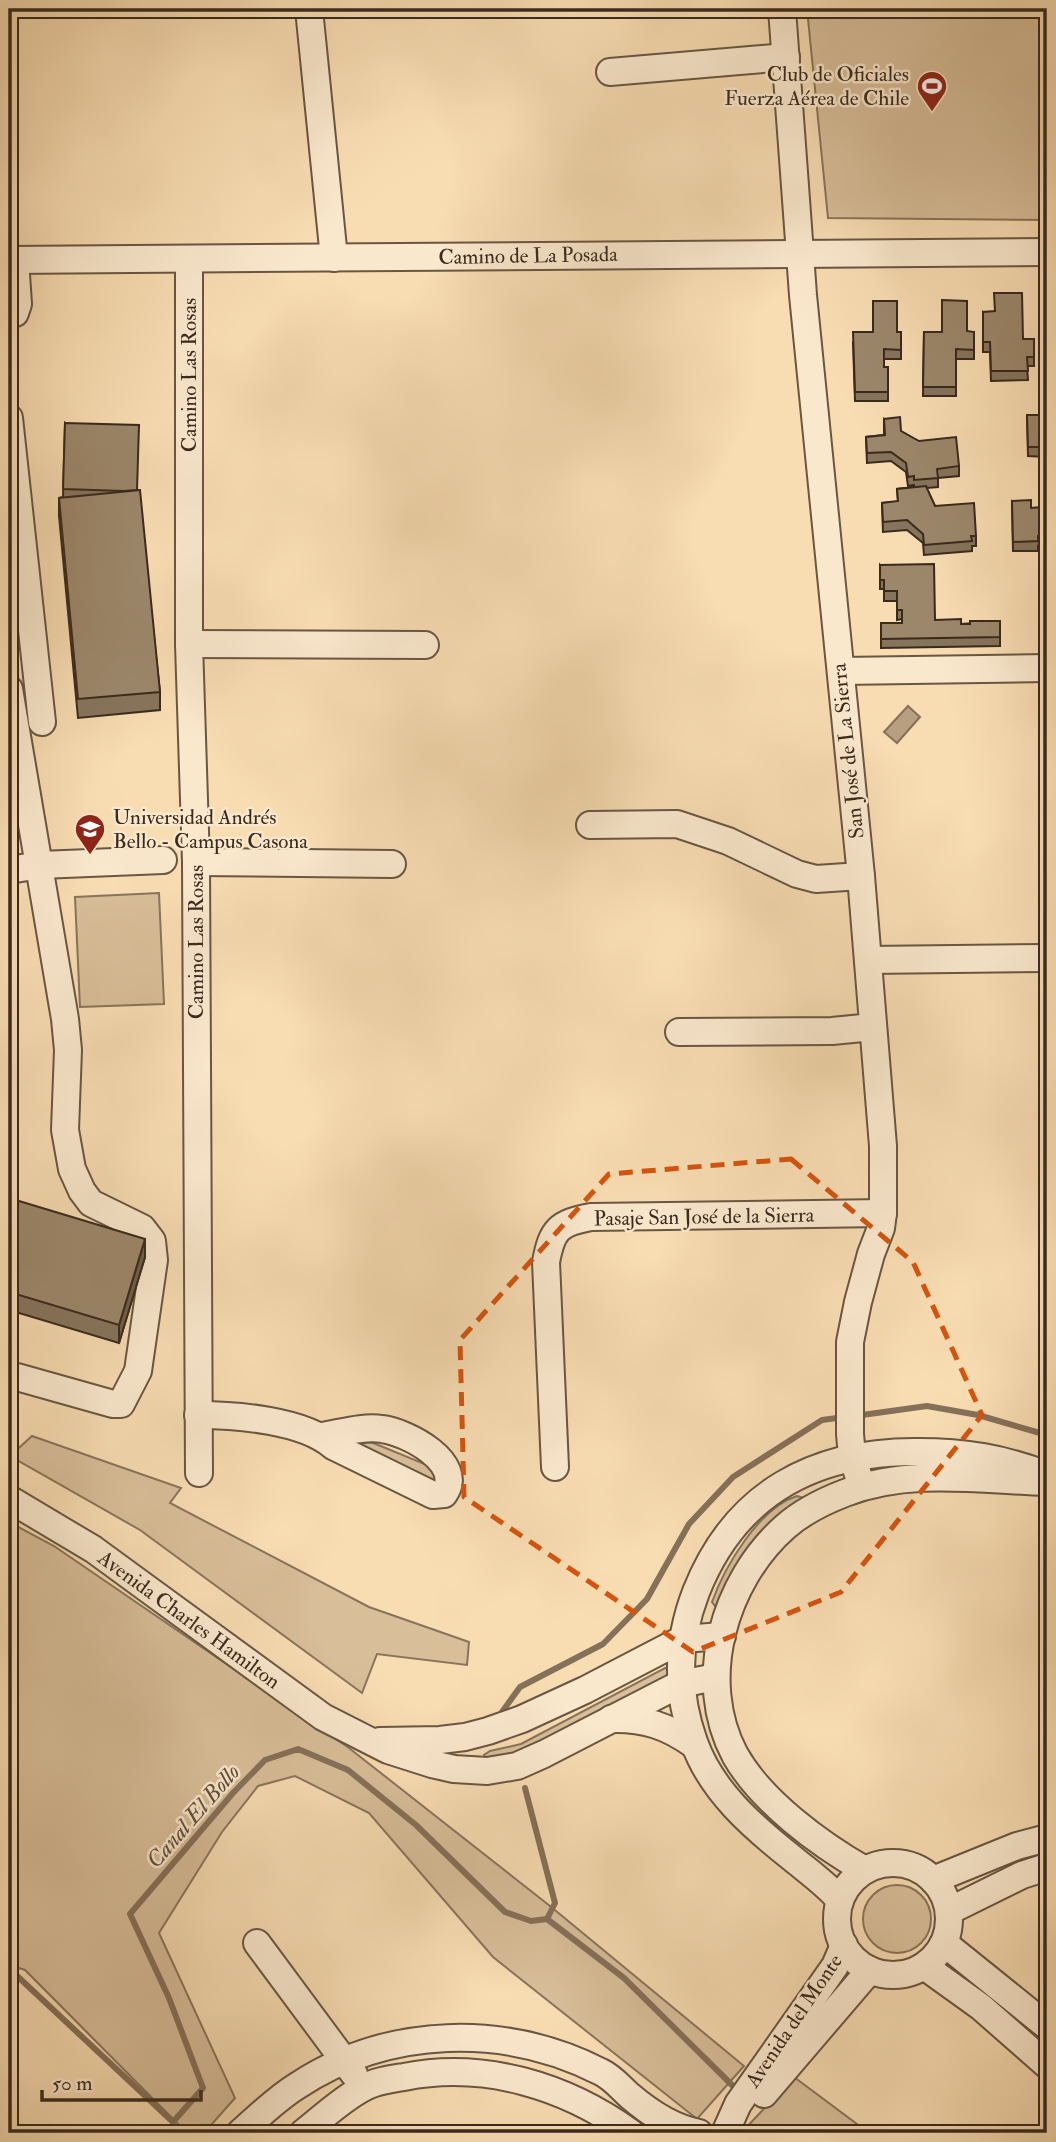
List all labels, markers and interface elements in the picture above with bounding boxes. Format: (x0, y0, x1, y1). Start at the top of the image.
place label: Club de Oficiales Fuerza Aérea de Chile (724, 61, 909, 112)
sports icon: Club de Oficiales Fuerza Aérea de Chile (915, 69, 949, 113)
street label: Camino de La Posada (438, 241, 618, 271)
street label: Camino Las Rosas (176, 298, 203, 452)
street label: San José de La Sierra (825, 662, 871, 840)
place label: Universidad Andrés Bello - Campus Casona (113, 804, 308, 855)
school or university icon: Universidad Andrés Bello - Campus Casona (73, 812, 107, 856)
street label: Camino Las Rosas (183, 865, 210, 1019)
street label: Pasaje San José de la Sierra (593, 1202, 815, 1232)
street label: Avenida Charles Hamilton (92, 1544, 286, 1695)
water label: Canal El Bollo (140, 1758, 246, 1874)
street label: Avenida del Monte (739, 1949, 849, 2094)
scale bar (42, 2058, 201, 2102)
text: 50 m (52, 2070, 93, 2097)

